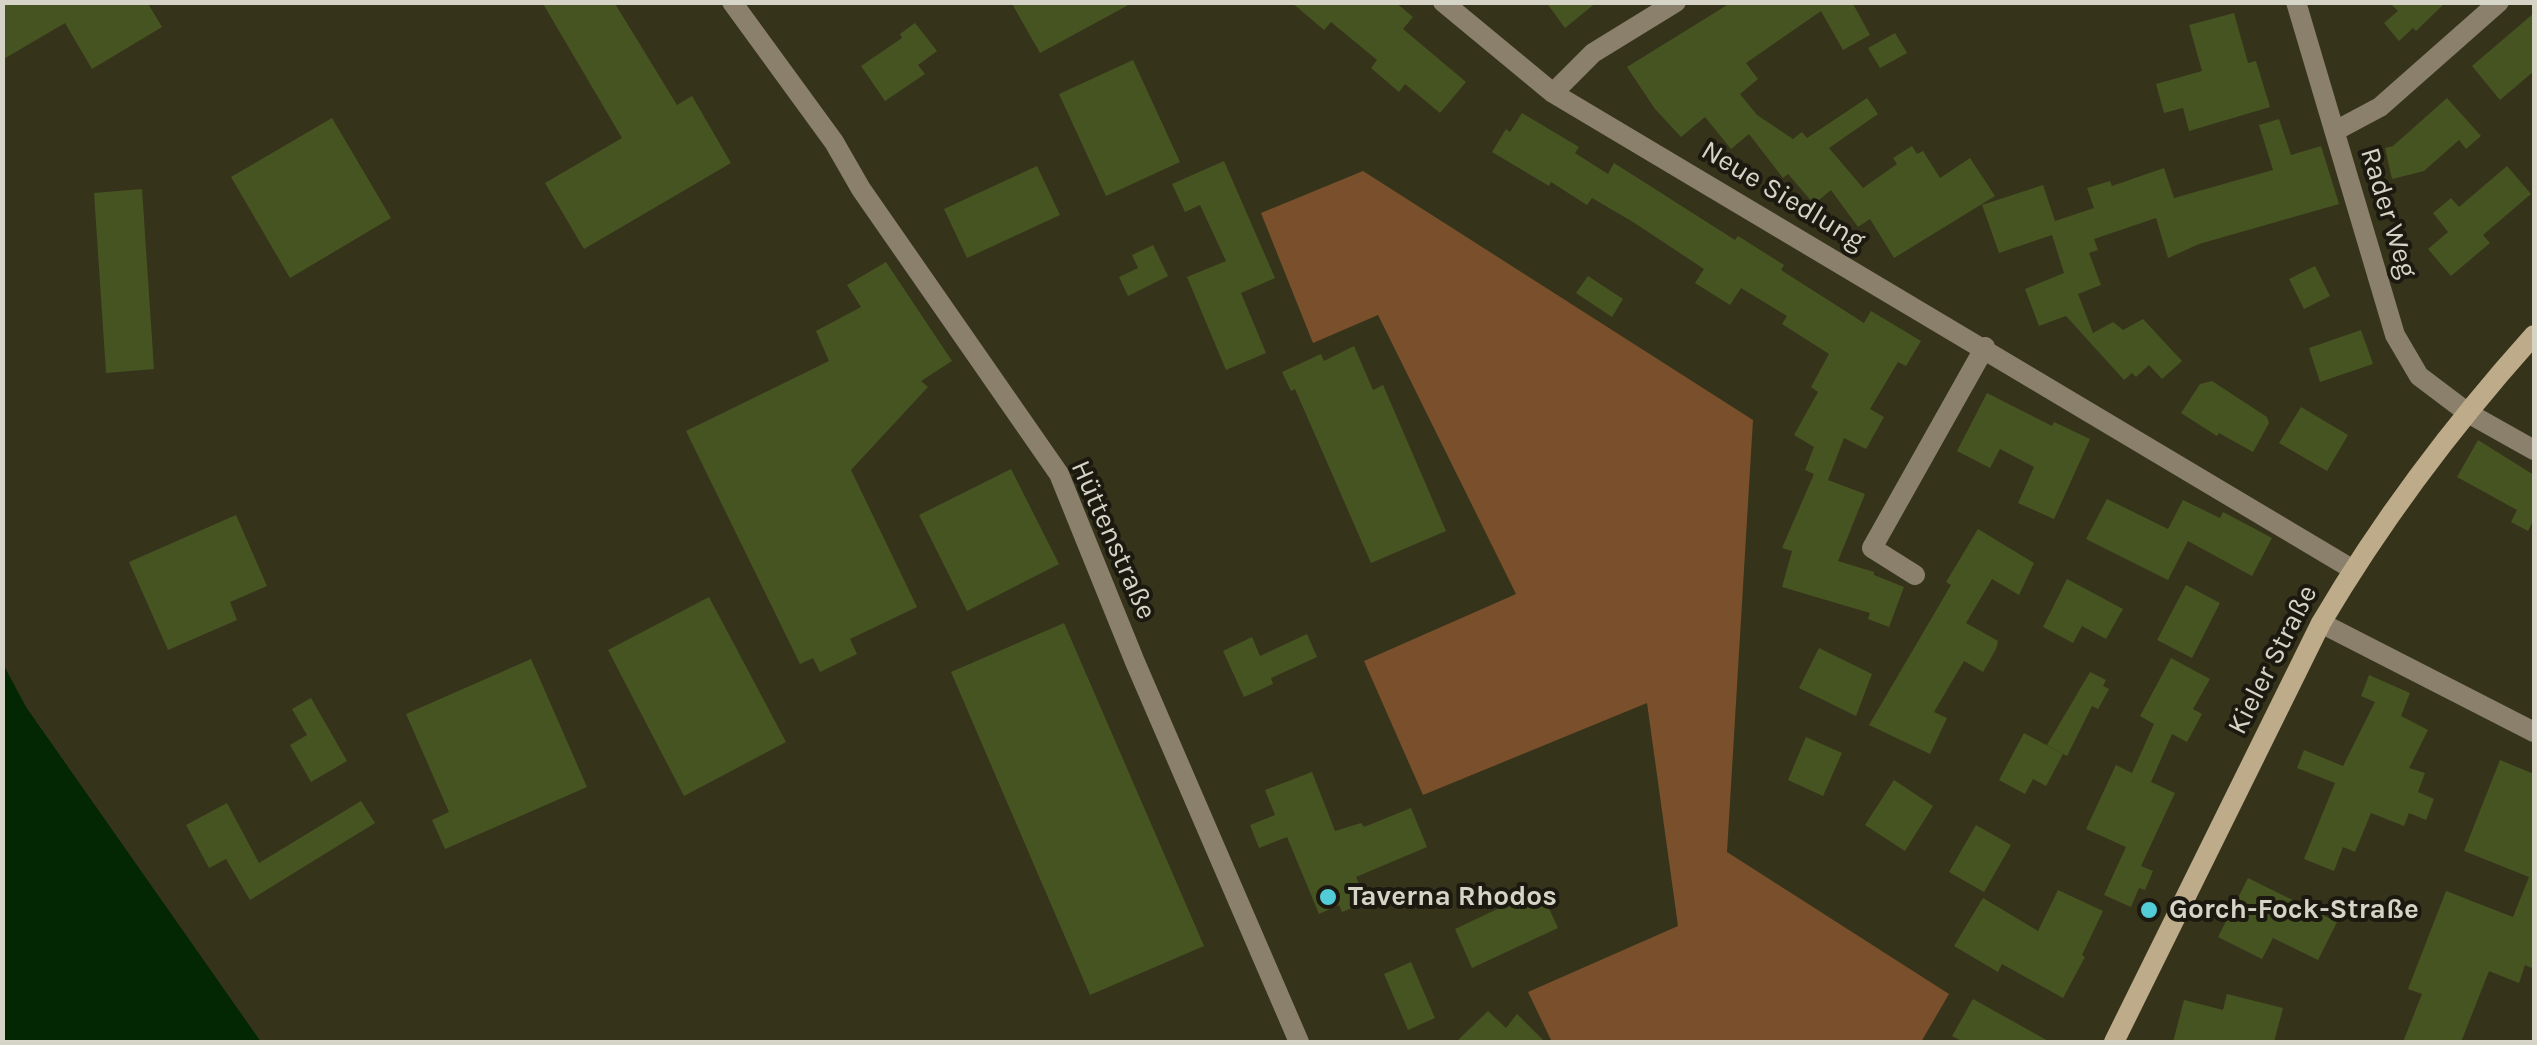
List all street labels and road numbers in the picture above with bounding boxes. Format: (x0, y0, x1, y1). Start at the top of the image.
street label: Neue Siedlung (1695, 134, 1871, 258)
street label: Rader Weg (2352, 144, 2424, 282)
street label: Hüttenstraße (1063, 455, 1163, 625)
street label: Kieler Straße (2221, 580, 2325, 740)

